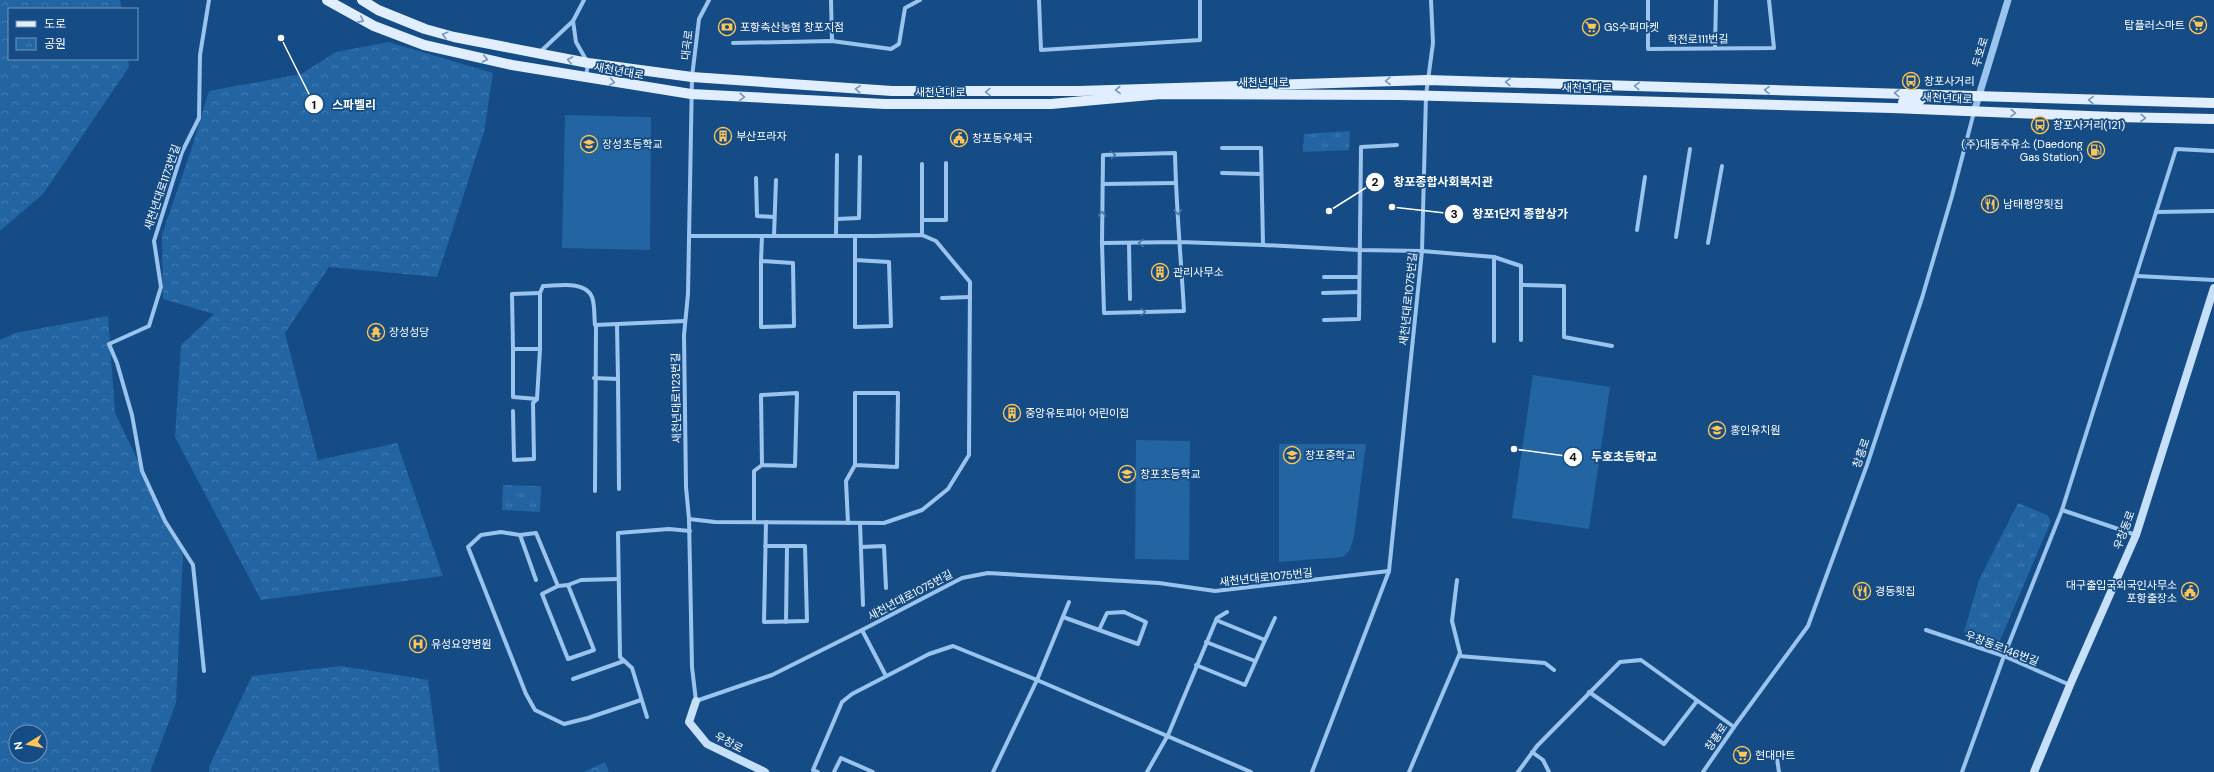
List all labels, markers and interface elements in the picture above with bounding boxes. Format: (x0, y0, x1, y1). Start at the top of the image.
legend (8, 8, 138, 60)
one-way arrow (357, 15, 364, 22)
supermarket icon: 탑플러스마트 (2188, 15, 2208, 35)
text: 도로 (44, 16, 66, 32)
bank icon: 포항축산농협 창포지점 (717, 17, 737, 37)
supermarket icon: GS수퍼마켓 (1581, 17, 1601, 37)
place label: 탑플러스마트 (2124, 18, 2185, 32)
place label: 포항축산농협 창포지점 (740, 20, 844, 34)
place label: GS수퍼마켓 (1604, 20, 1659, 34)
street label: 대곡로 (678, 29, 696, 61)
one-way arrow (442, 31, 449, 40)
street label: 학전로111번길 (1667, 31, 1729, 47)
street label: 두호로 (1969, 35, 1991, 69)
text: 공원 (44, 36, 66, 52)
one-way arrow (481, 54, 488, 62)
one-way arrow (567, 56, 573, 65)
street label: 새천년대로 (593, 60, 645, 82)
bus stop icon: 창포사거리 (1901, 71, 1921, 91)
place label: 창포사거리 (1924, 74, 1975, 88)
street label: 새천년대로 (1238, 75, 1288, 89)
one-way arrow (609, 77, 616, 86)
one-way arrow (1385, 77, 1391, 85)
one-way arrow (1505, 78, 1511, 86)
street label: 새천년대로 (1562, 81, 1612, 95)
one-way arrow (1634, 82, 1640, 91)
one-way arrow (855, 84, 861, 93)
street label: 새천년대로 (915, 85, 965, 99)
one-way arrow (1115, 85, 1121, 94)
one-way arrow (1764, 86, 1770, 94)
one-way arrow (985, 88, 991, 96)
one-way arrow (1894, 89, 1900, 97)
street label: 새천년대로 (1921, 90, 1973, 106)
callout: 스파벨리 (304, 92, 384, 116)
one-way arrow (739, 92, 745, 101)
one-way arrow (2088, 96, 2094, 105)
text: 1 (312, 97, 316, 113)
text: 스파벨리 (332, 97, 376, 113)
one-way arrow (2010, 109, 2016, 118)
one-way arrow (2140, 113, 2146, 122)
bus stop icon: 창포사거리(121) (2030, 115, 2050, 135)
place label: 창포사거리(121) (2053, 118, 2125, 132)
building icon: 부산프라자 (713, 126, 733, 146)
public building icon: 창포동우체국 (949, 128, 969, 148)
place label: 부산프라자 (736, 129, 787, 143)
place label: 창포동우체국 (972, 131, 1033, 145)
school or university icon: 장성초등학교 (579, 134, 599, 154)
place label: 장성초등학교 (602, 137, 663, 151)
place label: (주)대동주유소 (Daedong Gas Station) (1961, 137, 2083, 164)
fuel station icon: (주)대동주유소 (Daedong Gas Station) (2086, 140, 2106, 160)
street label: 새천년대로1173번길 (141, 142, 183, 232)
one-way arrow (1110, 151, 1116, 159)
callout: 창포종합사회복지관 (1365, 170, 1501, 194)
text: 2 (1372, 174, 1379, 190)
text: 창포종합사회복지관 (1393, 174, 1493, 190)
restaurant icon: 남태평양횟집 (1980, 194, 2000, 214)
place label: 남태평양횟집 (2003, 197, 2064, 211)
callout: 창포1단지 종합상가 (1444, 202, 1576, 226)
text: 3 (1450, 206, 1458, 222)
text: 창포1단지 종합상가 (1472, 206, 1568, 222)
one-way arrow (1173, 209, 1182, 215)
one-way arrow (1098, 211, 1107, 217)
one-way arrow (1138, 239, 1144, 247)
street label: 새천년대로1075번길 (1396, 252, 1420, 346)
building icon: 관리사무소 (1150, 262, 1170, 282)
place label: 관리사무소 (1173, 265, 1224, 279)
one-way arrow (1140, 308, 1146, 316)
temple icon: 장성성당 (366, 322, 386, 342)
place label: 장성성당 (389, 325, 429, 339)
street label: 새천년대로1123번길 (668, 353, 684, 443)
building icon: 중앙유토피아 어린이집 (1002, 403, 1022, 423)
place label: 중앙유토피아 어린이집 (1025, 406, 1129, 420)
school or university icon: 홍인유치원 (1707, 420, 1727, 440)
place label: 홍인유치원 (1730, 423, 1781, 437)
street label: 창흥로 (1849, 436, 1873, 470)
school or university icon: 창포중학교 (1282, 445, 1302, 465)
callout: 두호초등학교 (1563, 445, 1665, 469)
place label: 창포중학교 (1305, 448, 1356, 462)
text: 4 (1569, 449, 1577, 465)
text: 두호초등학교 (1591, 449, 1657, 465)
school or university icon: 창포초등학교 (1117, 464, 1137, 484)
place label: 창포초등학교 (1140, 467, 1201, 481)
street label: 우창동로 (2110, 509, 2138, 551)
street label: 새천년대로1075번길 (1219, 565, 1313, 589)
street label: 새천년대로1075번길 (865, 567, 955, 623)
place label: 대구출입국외국인사무소 포항출장소 (2066, 578, 2177, 605)
restaurant icon: 경동횟집 (1852, 581, 1872, 601)
public building icon: 대구출입국외국인사무소 포항출장소 (2180, 581, 2200, 601)
place label: 경동횟집 (1875, 584, 1915, 598)
street label: 우창동로146번길 (1963, 628, 2041, 668)
hospital icon: 유성요양병원 (408, 634, 428, 654)
place label: 유성요양병원 (431, 637, 492, 651)
street label: 창흥로 (1702, 720, 1730, 754)
north arrow (8, 724, 48, 764)
street label: 우창로 (712, 729, 746, 755)
text: N (11, 741, 26, 751)
supermarket icon: 현대마트 (1732, 745, 1752, 765)
place label: 현대마트 (1755, 748, 1795, 762)

